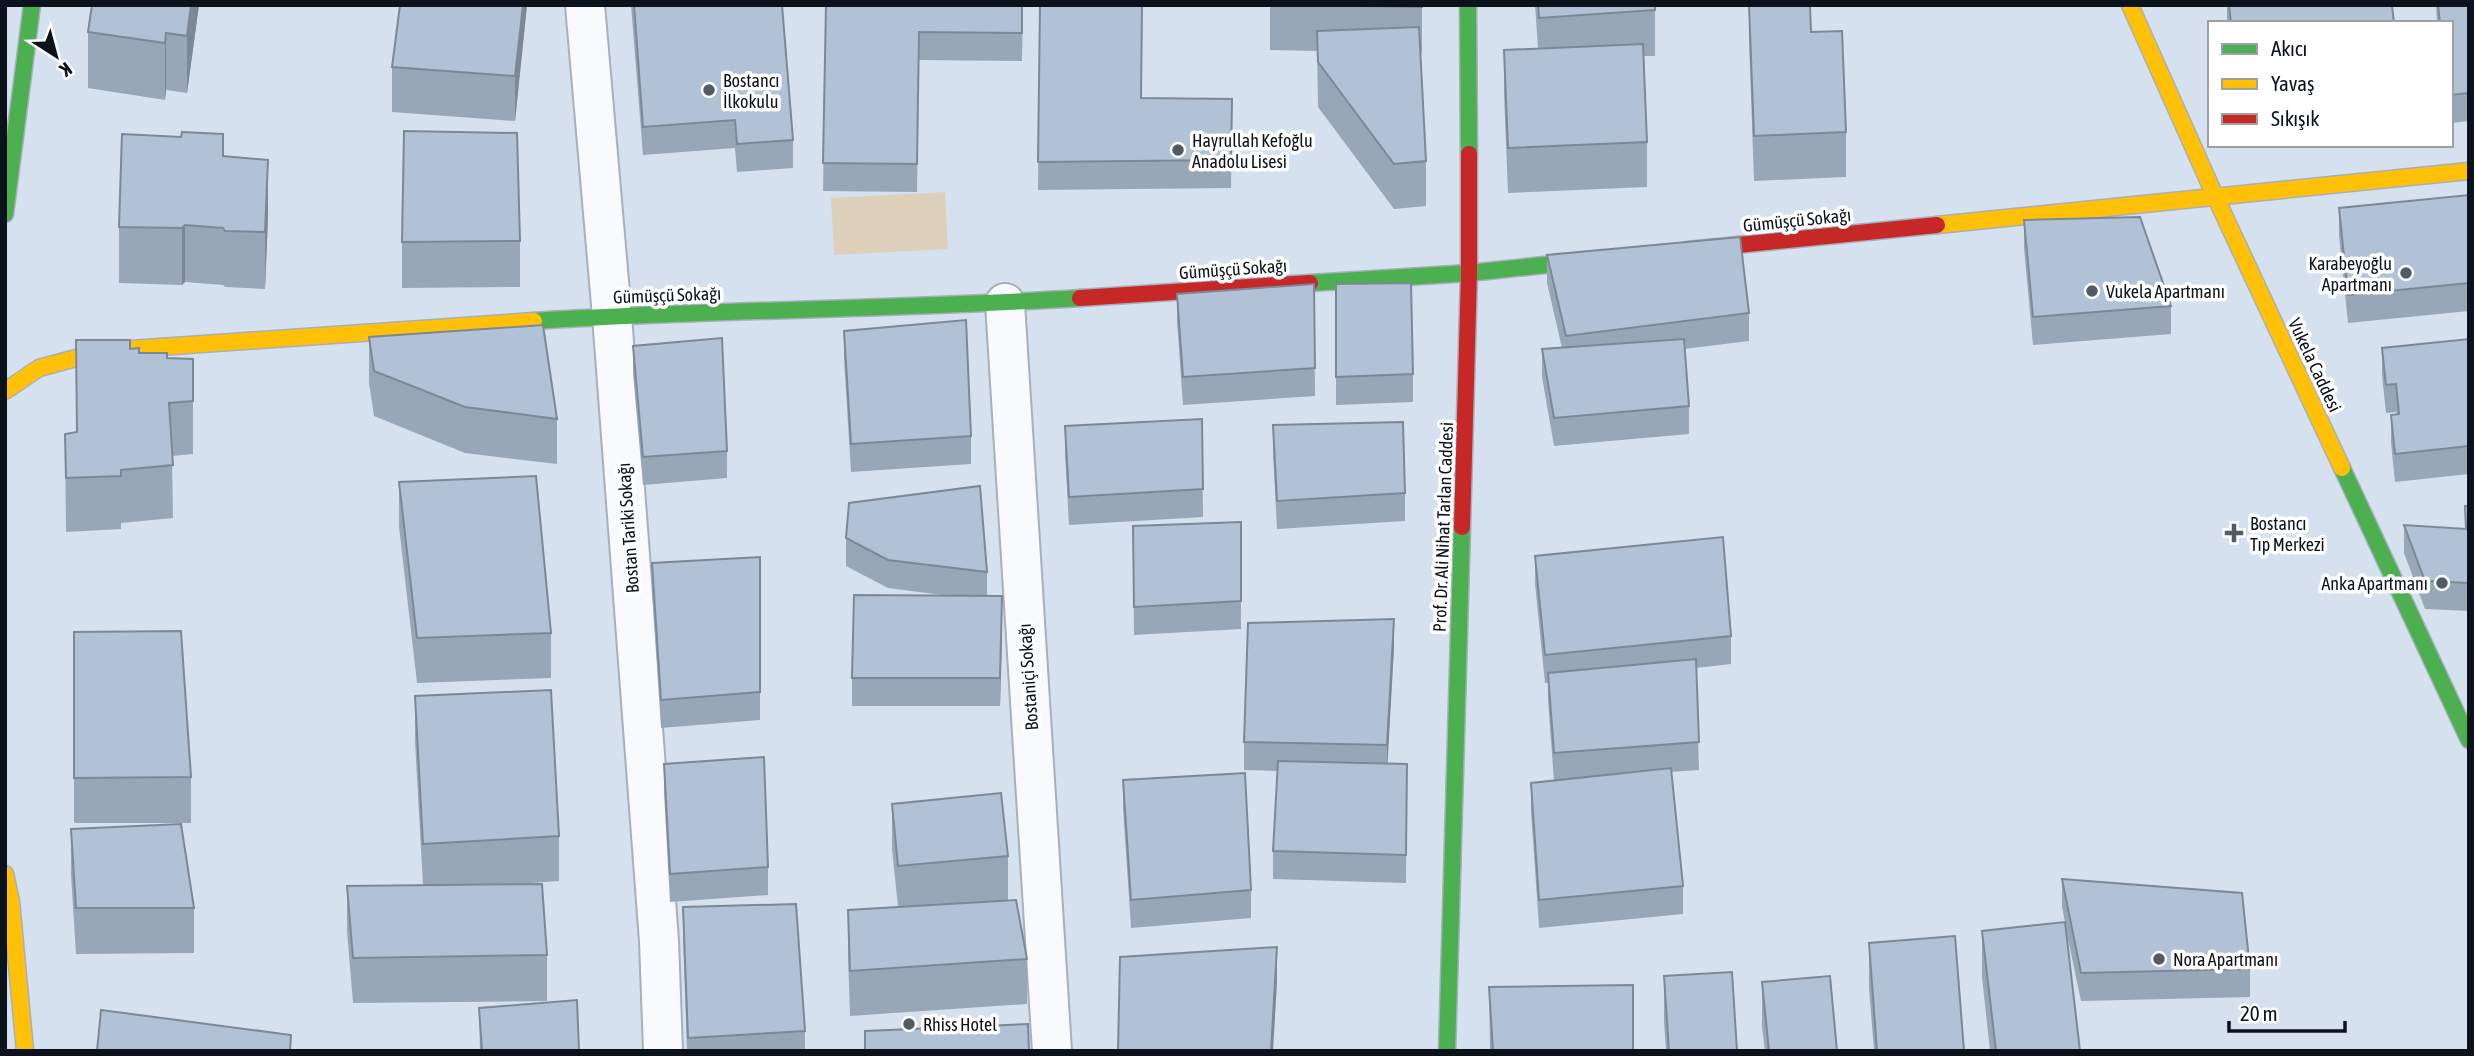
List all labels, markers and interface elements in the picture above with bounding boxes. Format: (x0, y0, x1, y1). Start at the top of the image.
north arrow (21, 21, 91, 91)
legend (2208, 21, 2453, 147)
text: Akıcı (2271, 36, 2307, 60)
text: K (55, 58, 76, 82)
place label: Bostancı İlkokulu (723, 70, 779, 112)
text: Yavaş (2271, 71, 2314, 95)
marker: Bostancı İlkokulu (701, 82, 717, 98)
text: Sıkışık (2271, 106, 2320, 130)
place label: Hayrullah Kefoğlu Anadolu Lisesi (1192, 130, 1313, 172)
marker: Hayrullah Kefoğlu Anadolu Lisesi (1170, 142, 1186, 158)
street label: Gümüşçü Sokağı (1742, 204, 1852, 236)
place label: Karabeyoğlu Apartmanı (2308, 253, 2392, 295)
street label: Gümüşçü Sokağı (1178, 255, 1288, 283)
marker: Karabeyoğlu Apartmanı (2398, 265, 2414, 281)
place label: Vukela Apartmanı (2106, 281, 2225, 302)
street label: Gümüşçü Sokağı (613, 283, 721, 307)
marker: Vukela Apartmanı (2084, 283, 2100, 299)
street label: Vukela Caddesi (2284, 315, 2346, 415)
street label: Prof. Dr. Ali Nihat Tarlan Caddesi (1429, 422, 1457, 632)
street label: Bostan Tariki Sokağı (613, 462, 643, 594)
place label: Bostancı Tıp Merkezi (2250, 513, 2325, 555)
marker: Bostancı Tıp Merkezi (2224, 523, 2244, 543)
place label: Anka Apartmanı (2321, 573, 2428, 594)
marker: Anka Apartmanı (2434, 575, 2450, 591)
street label: Bostaniçi Sokağı (1014, 623, 1042, 731)
place label: Nora Apartmanı (2173, 949, 2278, 970)
marker: Nora Apartmanı (2151, 951, 2167, 967)
scale bar (2229, 990, 2344, 1034)
text: 20 m (2240, 1001, 2278, 1025)
place label: Rhiss Hotel (923, 1014, 997, 1035)
marker: Rhiss Hotel (901, 1016, 917, 1032)

